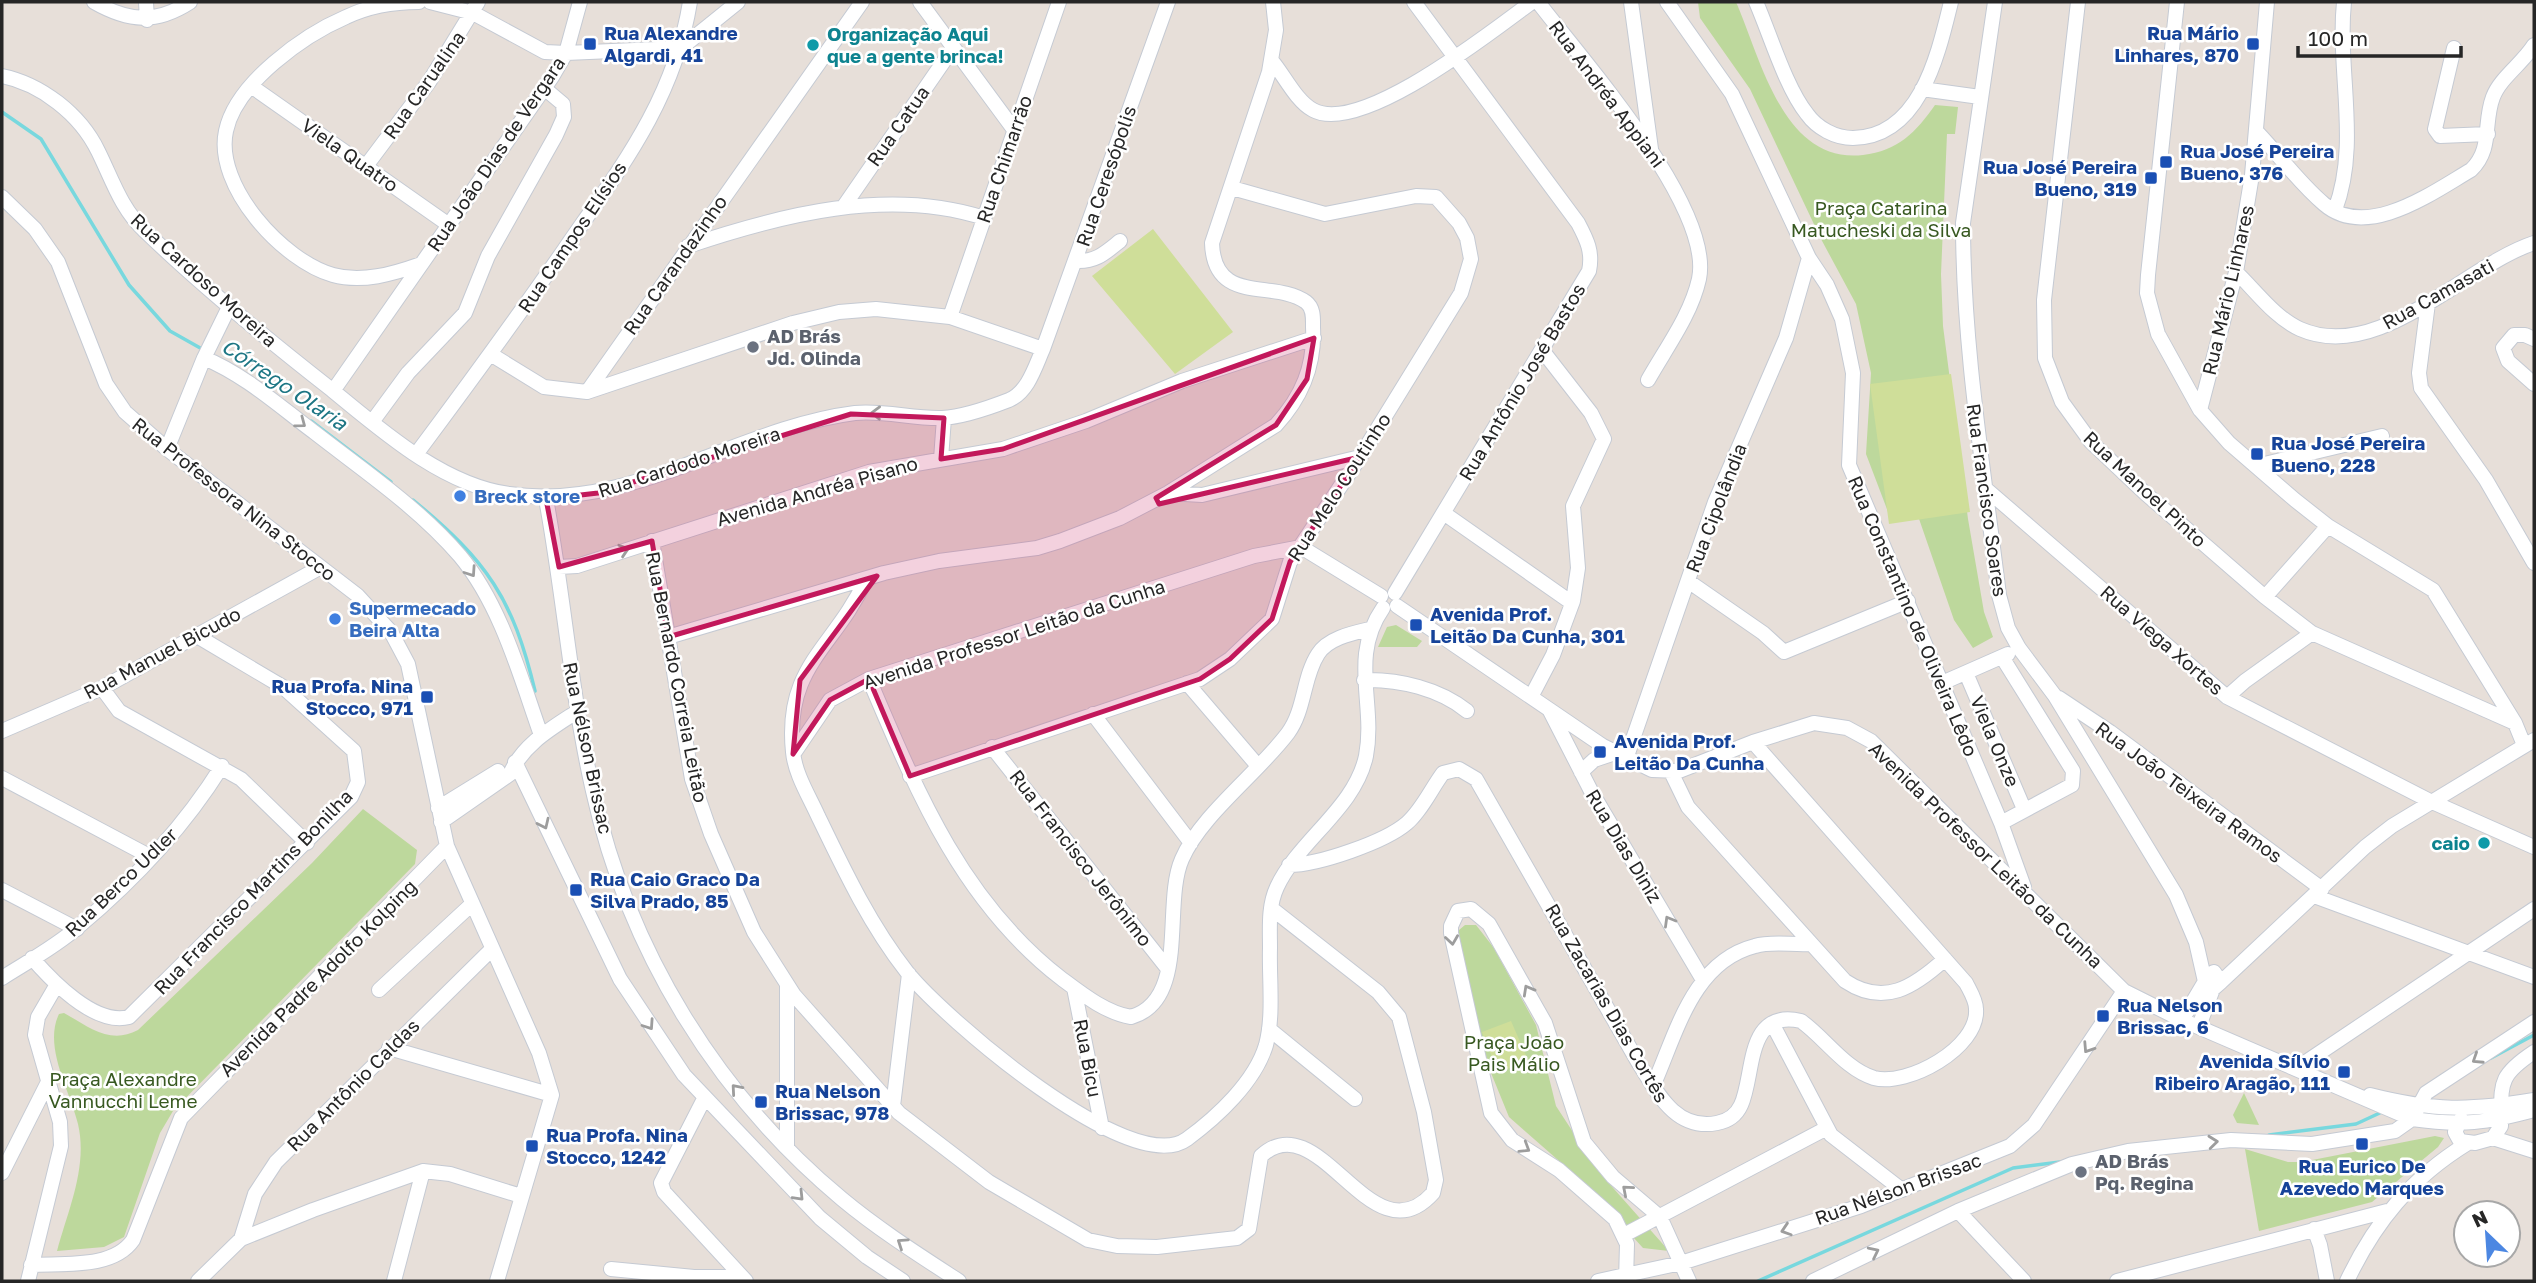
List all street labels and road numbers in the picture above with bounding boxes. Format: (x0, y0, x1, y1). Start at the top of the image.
street label: Rua Andréa Appiani (1545, 16, 1670, 172)
street label: Rua Carualina (378, 26, 469, 143)
street label: Rua João Dias de Vergara (422, 52, 569, 255)
street label: Rua Catua (862, 81, 934, 170)
street label: Rua Chimarrão (971, 92, 1036, 226)
street label: Rua Ceresópolis (1071, 102, 1140, 249)
street label: Viela Quatro (298, 113, 403, 196)
street label: Rua Campos Elísios (512, 157, 631, 317)
street label: Rua Carandazinho (618, 191, 731, 339)
street label: Rua Mário Linhares (2197, 203, 2258, 377)
street label: Rua Cardoso Moreira (127, 208, 282, 351)
street label: Rua Camasati (2378, 253, 2498, 334)
street label: Rua Antônio José Bastos (1453, 279, 1590, 485)
street label: Rua Francisco Soares (1963, 402, 2012, 598)
street label: Rua Melo Coutinho (1282, 408, 1395, 565)
street label: Rua Professora Nina Stocco (128, 412, 341, 585)
street label: Rua Cardodo Moreira (595, 421, 783, 502)
street label: Rua Manoel Pinto (2079, 426, 2212, 551)
street label: Rua Cipolândia (1680, 440, 1751, 576)
street label: Avenida Andréa Pisano (714, 451, 920, 530)
street label: Rua Constantino de Oliveira Lêdo (1844, 472, 1983, 760)
street label: Rua Bernardo Correia Leitão (642, 549, 713, 804)
street label: Avenida Professor Leitão da Cunha (860, 574, 1168, 693)
street label: Rua Viega Xortes (2096, 580, 2229, 699)
street label: Rua Manuel Bicudo (79, 601, 244, 704)
street label: Rua Nélson Brissac (559, 660, 618, 836)
street label: Viela Onze (1966, 692, 2025, 790)
street label: Rua João Teixeira Ramos (2091, 716, 2287, 867)
street label: Avenida Professor Leitão da Cunha (1865, 737, 2108, 973)
street label: Rua Francisco Jerônimo (1005, 765, 1157, 951)
street label: Rua Francisco Martins Bonilha (149, 784, 357, 999)
street label: Rua Dias Diniz (1582, 785, 1667, 907)
street label: Rua Berco Udler (60, 822, 182, 941)
street label: Avenida Padre Adolfo Kolping (214, 874, 421, 1081)
street label: Rua Zacarias Dias Cortês (1541, 899, 1674, 1106)
street label: Rua Antônio Caldas (282, 1014, 424, 1156)
street label: Rua Bicu (1070, 1017, 1107, 1099)
street label: Rua Nélson Brissac (1811, 1148, 1984, 1229)

